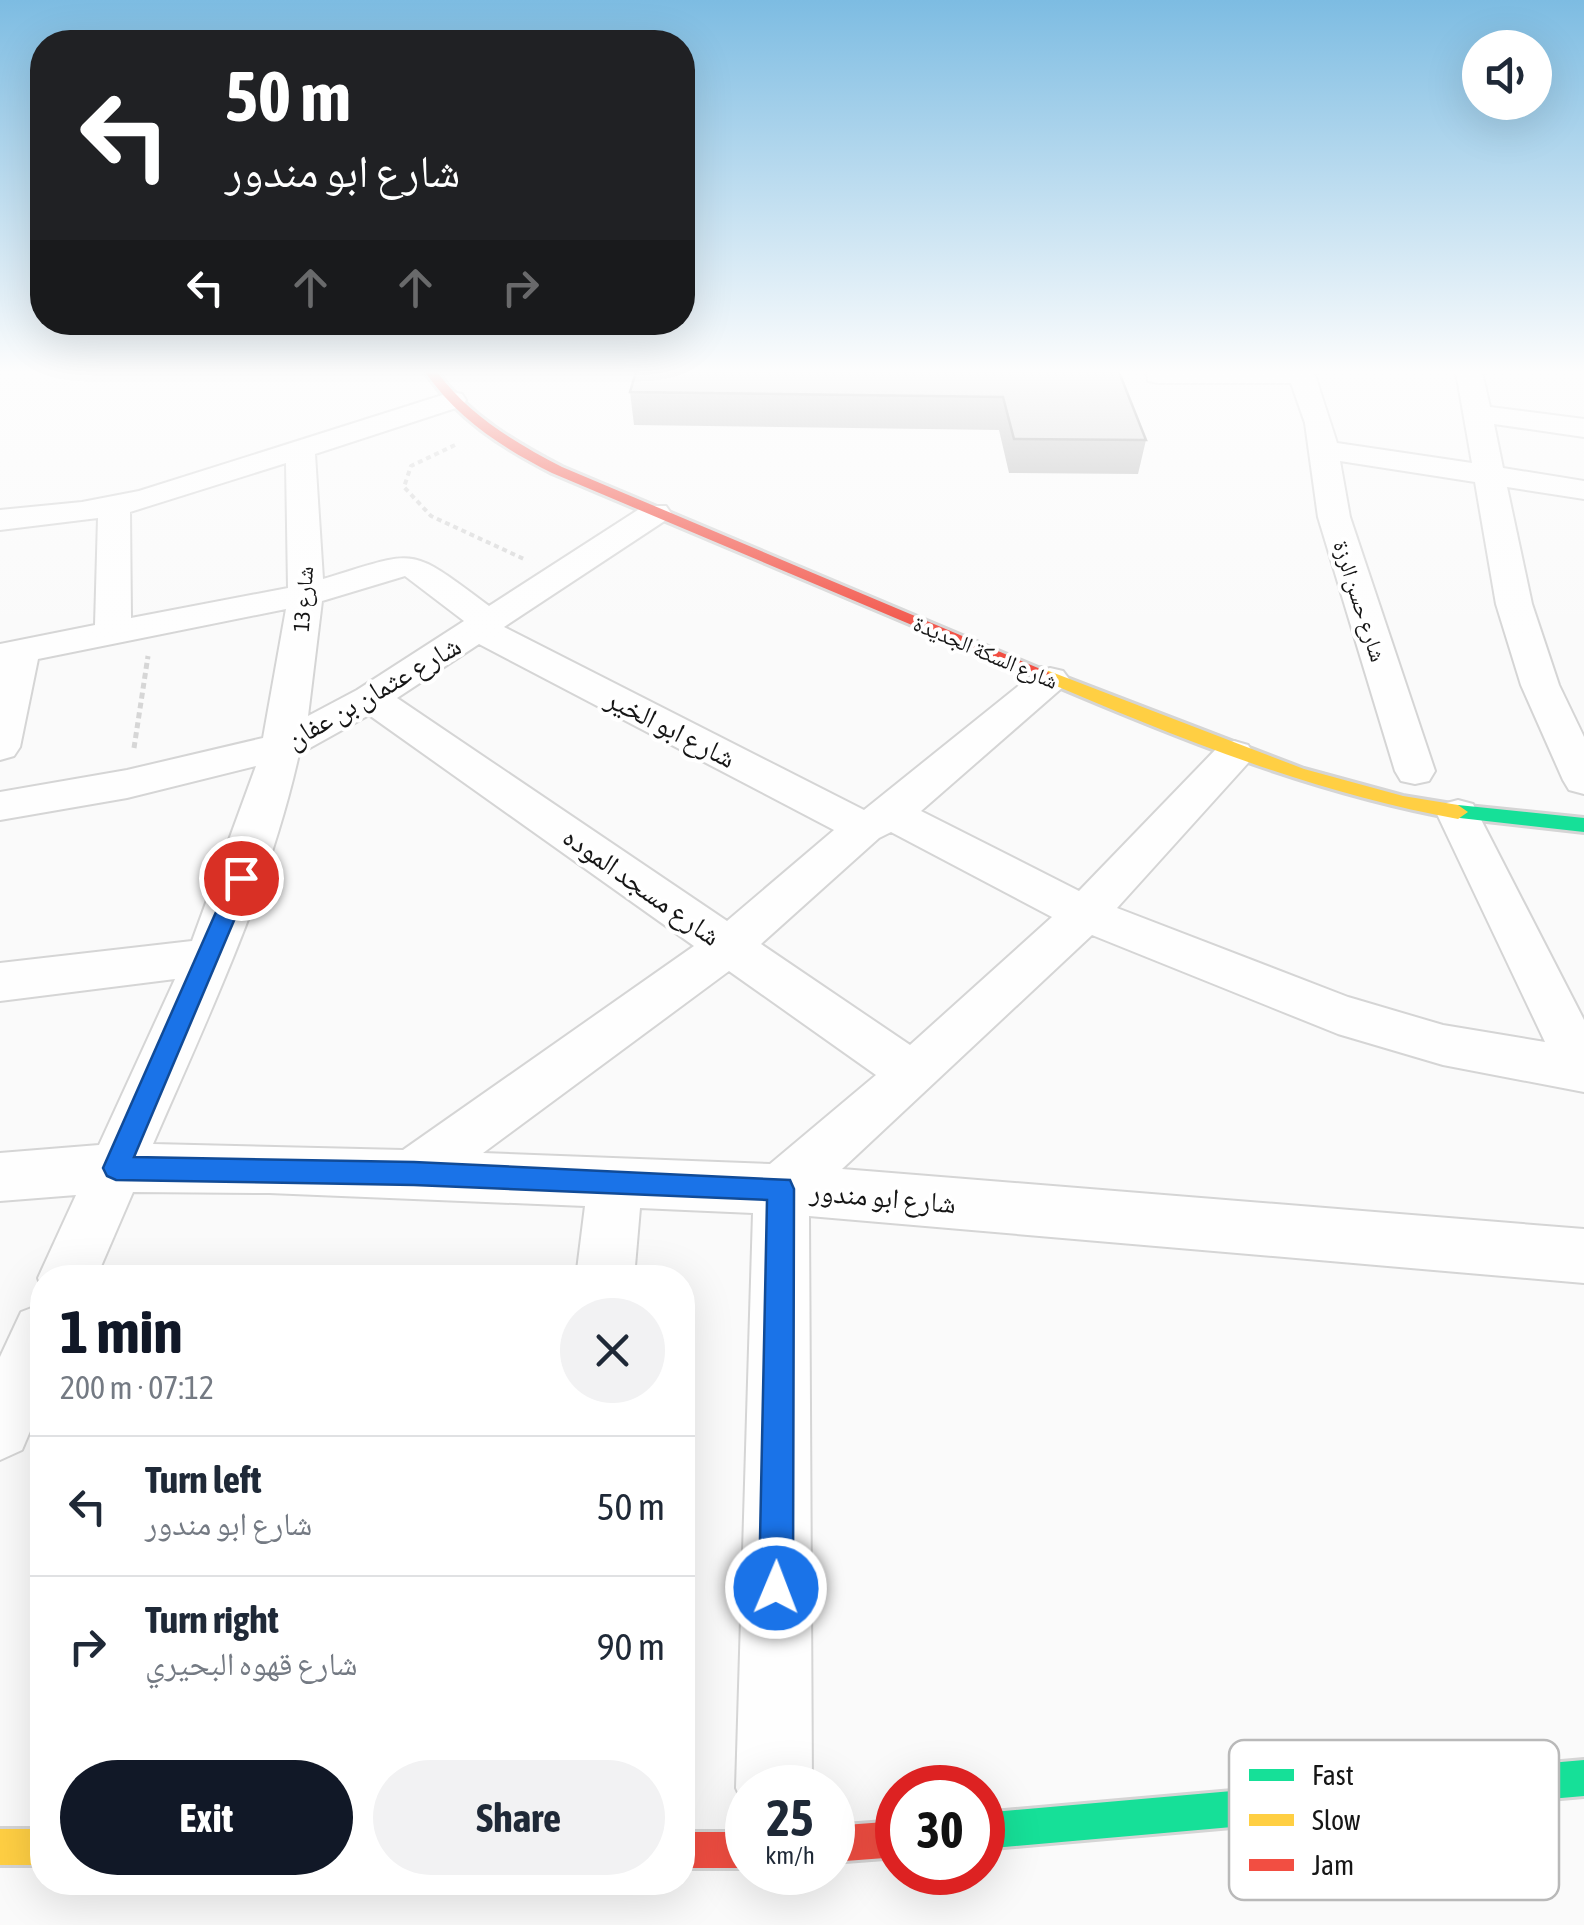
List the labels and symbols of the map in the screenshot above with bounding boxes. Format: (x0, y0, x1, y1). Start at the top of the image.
street label: شارع حسن الرزة (1327, 537, 1392, 665)
street label: شارع 13 (288, 565, 319, 633)
street label: شارع السكة الجديدة (910, 610, 1062, 695)
street label: شارع عثمان بن عفان (280, 629, 467, 757)
street label: شارع ابو الخير (599, 681, 741, 776)
street label: شارع مسجد الموده (556, 820, 727, 954)
pin (199, 836, 284, 921)
street label: شارع ابو مندور (807, 1175, 957, 1221)
position arrow (724, 1536, 828, 1640)
legend (1229, 1740, 1559, 1900)
text: Fast (1312, 1759, 1354, 1791)
speed limit sign: 30 (875, 1765, 1005, 1895)
text: Slow (1312, 1804, 1361, 1836)
text: Jam (1312, 1849, 1354, 1881)

